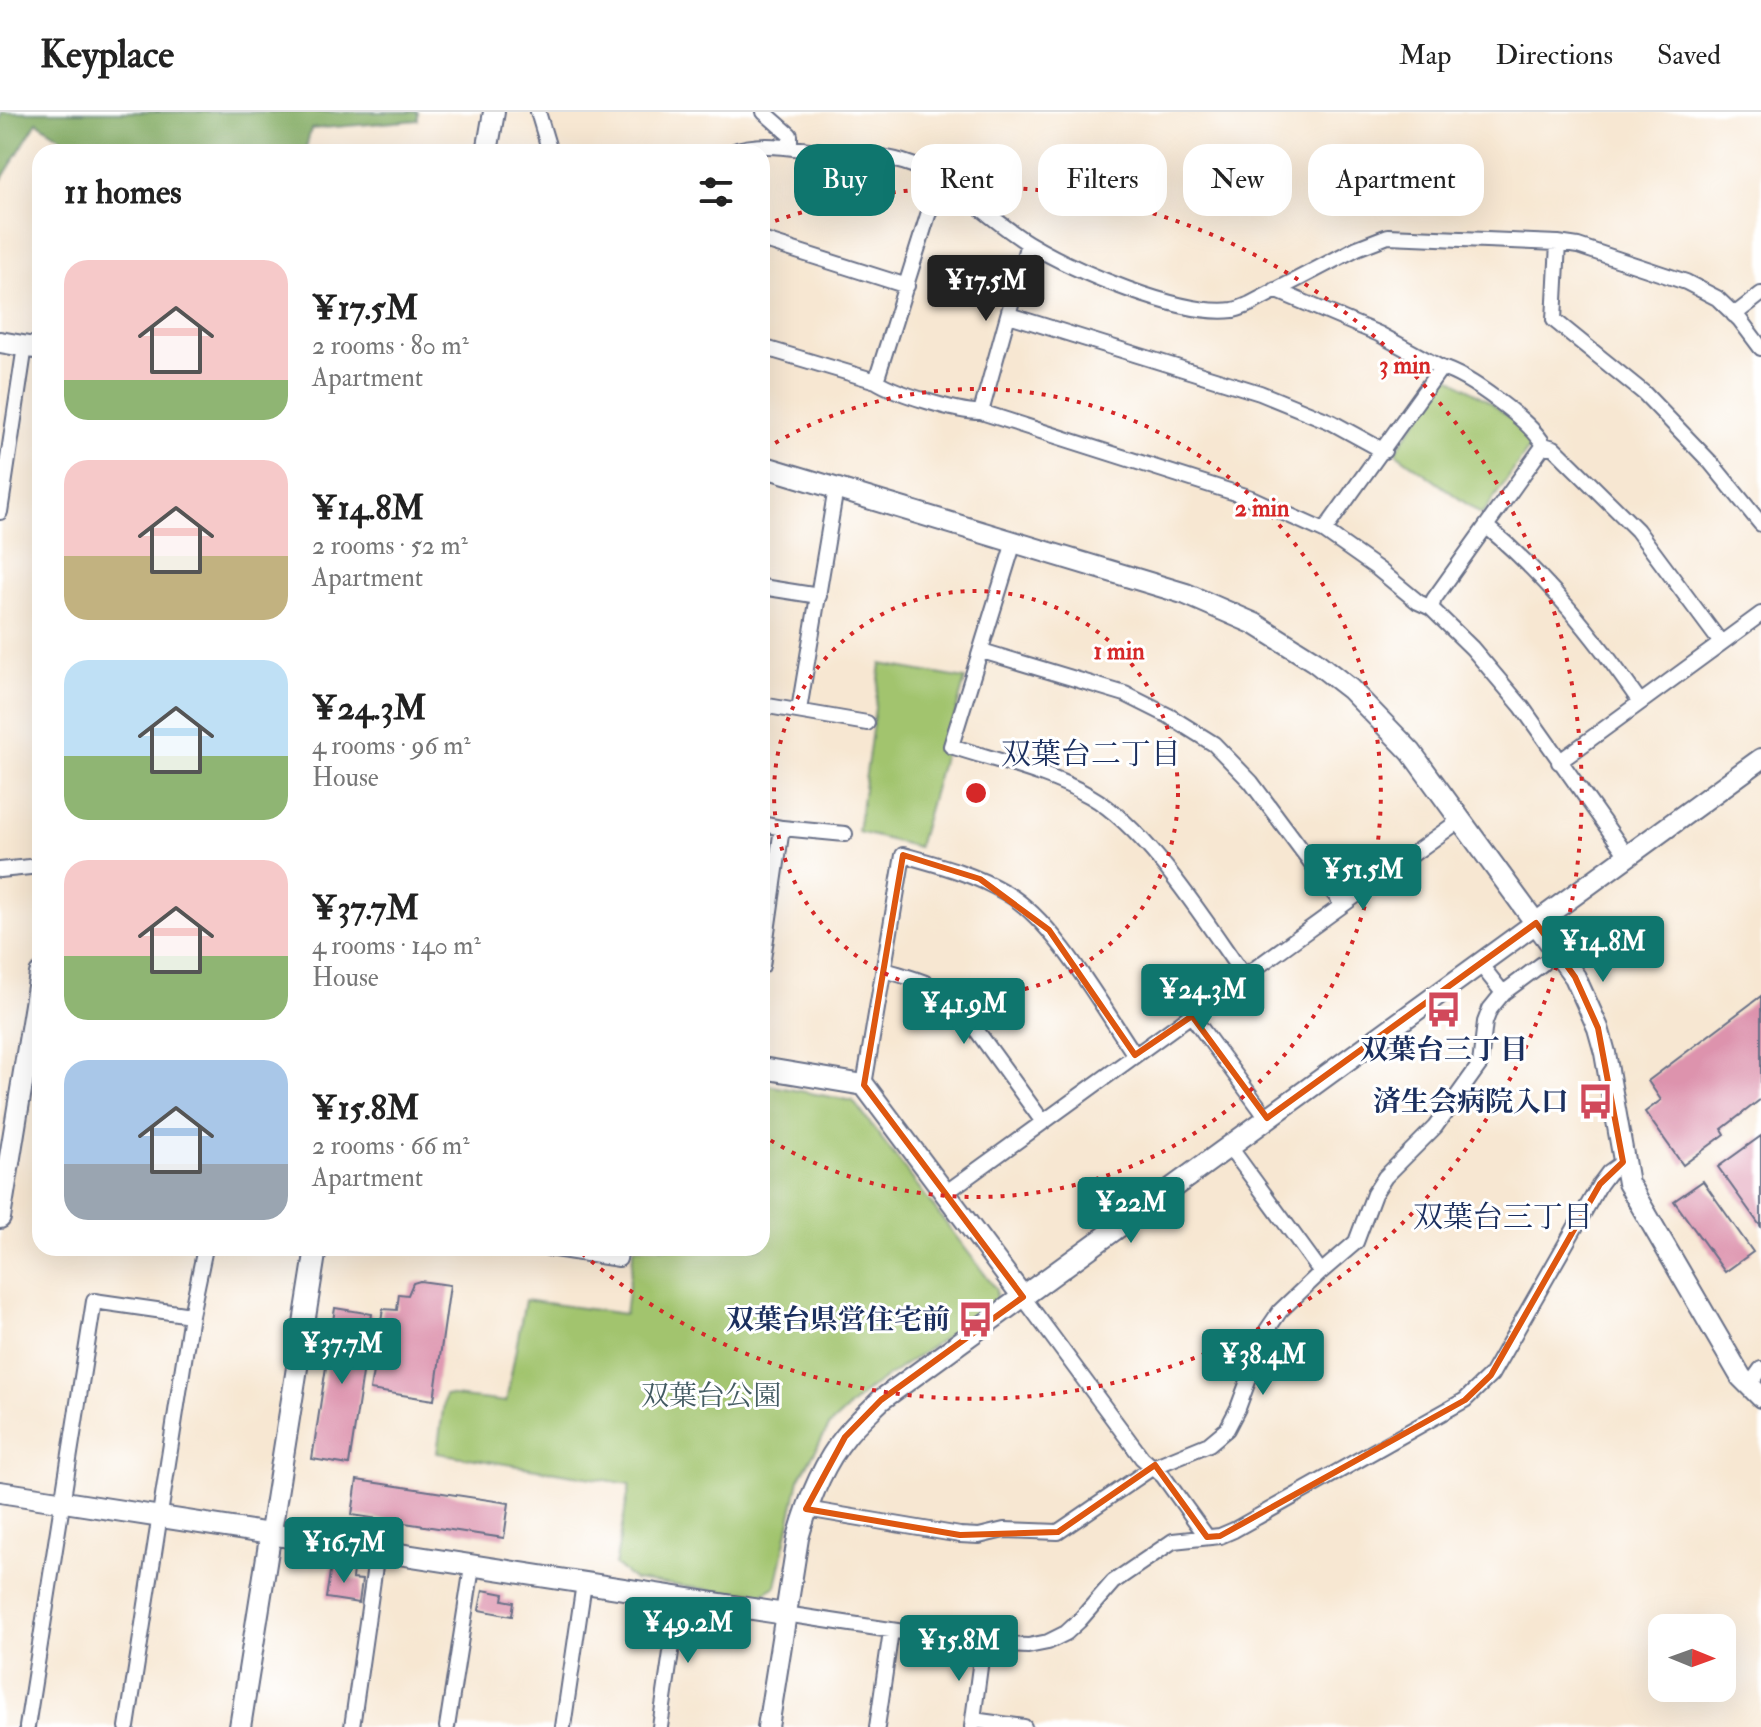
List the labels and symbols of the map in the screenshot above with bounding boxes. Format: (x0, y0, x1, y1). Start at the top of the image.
pin: ¥17.5M (921, 255, 1051, 323)
text: 3 min (1379, 350, 1431, 381)
text: 2 min (1235, 493, 1290, 524)
text: 1 min (1094, 636, 1145, 667)
district label: 双葉台二丁目 (1001, 736, 1181, 773)
centre of rings (962, 779, 990, 807)
pin: ¥51.5M (1298, 844, 1428, 912)
pin: ¥14.8M (1538, 916, 1668, 984)
pin: ¥24.3M (1138, 964, 1268, 1032)
pin: ¥41.9M (899, 978, 1029, 1046)
bus stop icon: 双葉台三丁目 (1425, 991, 1463, 1029)
place label: 双葉台三丁目 (1360, 1033, 1528, 1068)
bus stop icon: 済生会病院入口 (1576, 1083, 1614, 1121)
place label: 済生会病院入口 (1373, 1085, 1569, 1120)
pin: ¥22M (1084, 1177, 1178, 1245)
district label: 双葉台三丁目 (1413, 1199, 1593, 1236)
bus stop icon: 双葉台県営住宅前 (957, 1301, 995, 1339)
place label: 双葉台県営住宅前 (726, 1303, 950, 1338)
pin: ¥37.7M (277, 1318, 407, 1386)
pin: ¥38.4M (1198, 1329, 1328, 1397)
park label: 双葉台公園 (641, 1379, 781, 1414)
pin: ¥16.7M (279, 1517, 409, 1585)
pin: ¥49.2M (623, 1597, 753, 1665)
north arrow (1648, 1614, 1736, 1702)
pin: ¥15.8M (894, 1615, 1024, 1683)

